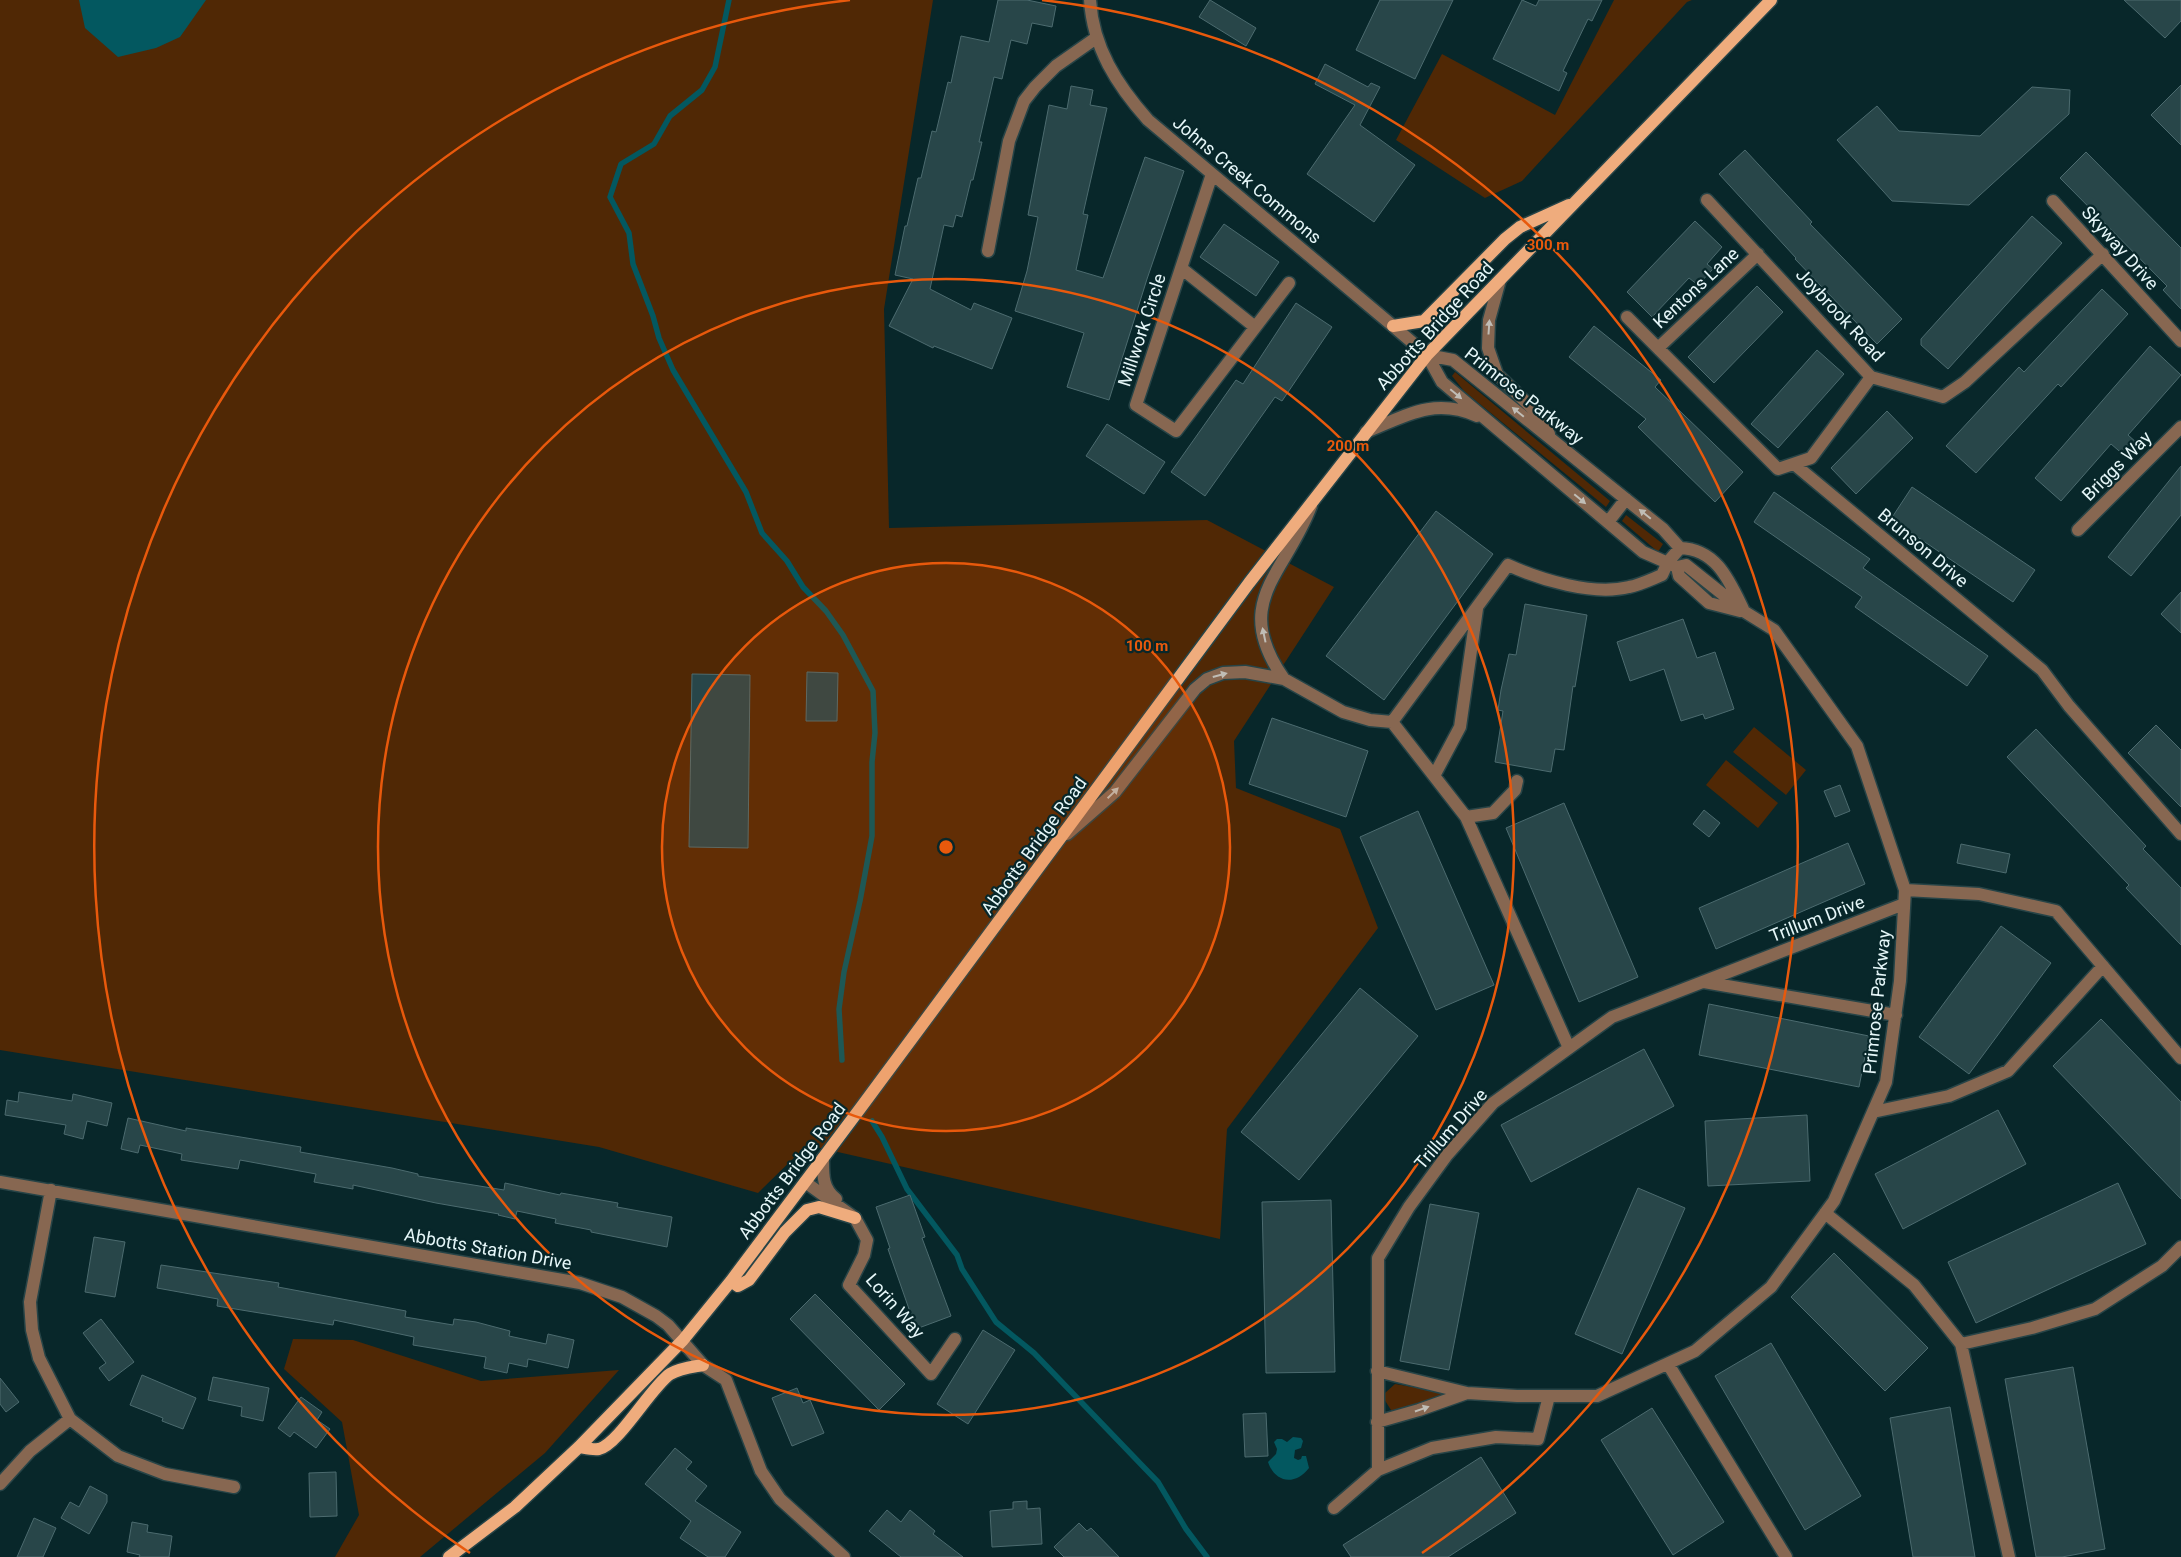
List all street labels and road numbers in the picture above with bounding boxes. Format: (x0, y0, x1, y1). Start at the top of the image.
street label: Johns Creek Commons (1169, 111, 1326, 248)
street label: Skyway Drive (2077, 202, 2163, 294)
street label: Kentons Lane (1649, 243, 1743, 333)
street label: Abbotts Bridge Road (1372, 257, 1498, 394)
street label: Joybrook Road (1792, 264, 1889, 366)
street label: Millwork Circle (1113, 271, 1170, 389)
street label: Primrose Parkway (1461, 343, 1588, 449)
street label: Briggs Way (2078, 426, 2156, 505)
street label: Brunson Drive (1874, 504, 1973, 592)
street label: Abbotts Bridge Road (977, 773, 1091, 919)
street label: Trillum Drive (1766, 891, 1867, 946)
street label: Primrose Parkway (1858, 928, 1895, 1075)
street label: Trillum Drive (1410, 1084, 1491, 1173)
street label: Abbotts Bridge Road (734, 1098, 850, 1243)
street label: Abbotts Station Drive (403, 1223, 573, 1274)
street label: Lorin Way (862, 1269, 929, 1343)

